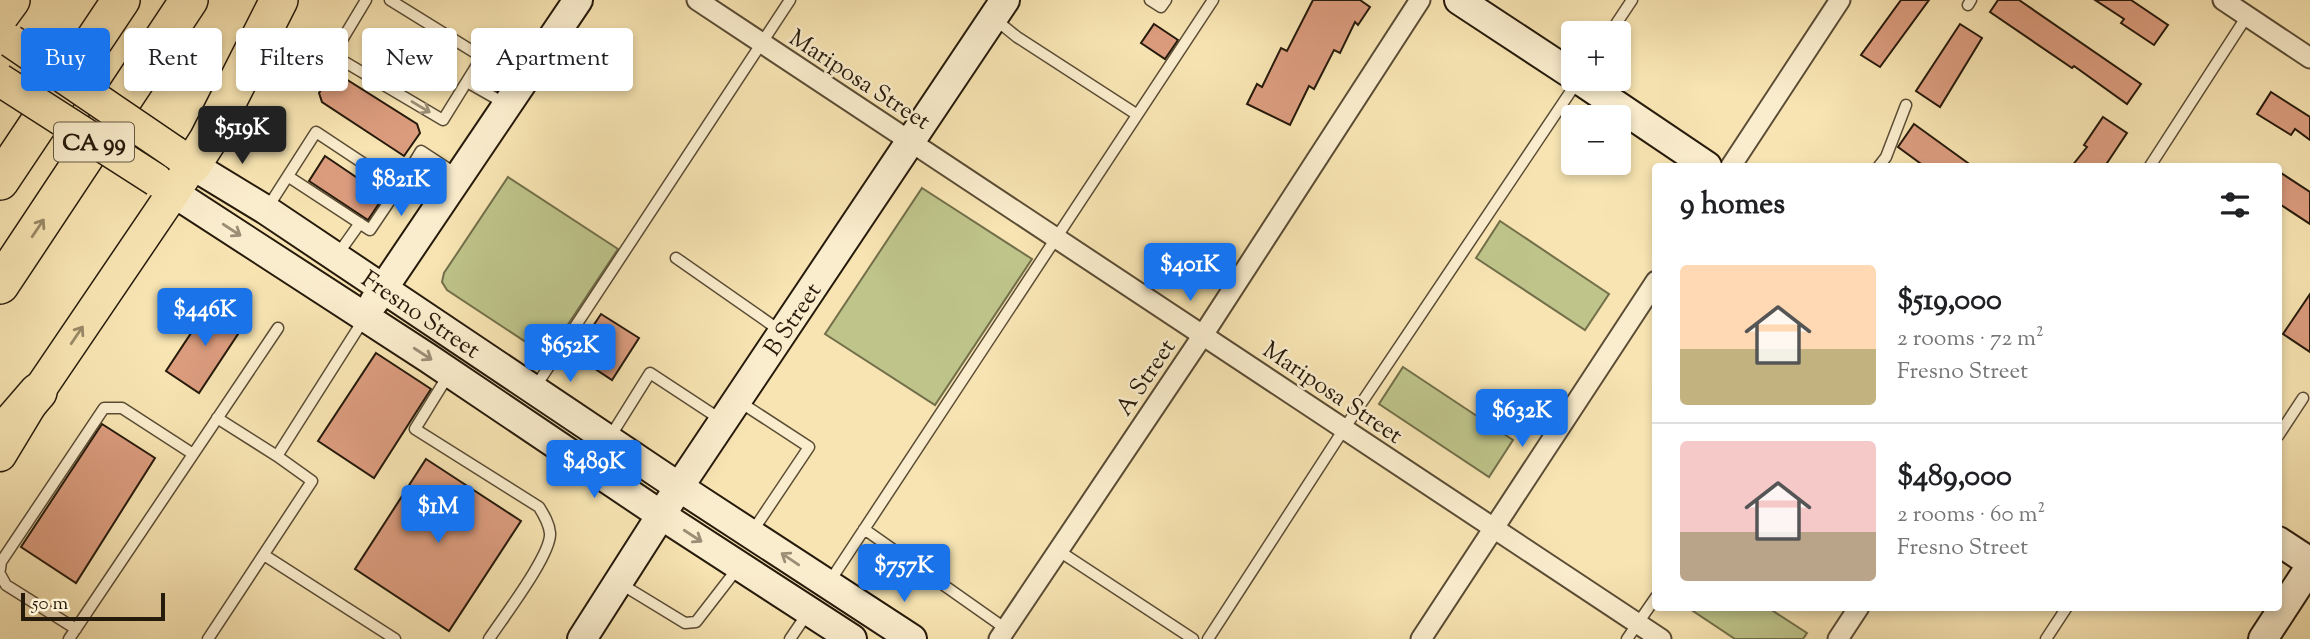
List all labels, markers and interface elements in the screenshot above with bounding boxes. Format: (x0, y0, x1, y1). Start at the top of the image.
map controls (1561, 21, 1631, 175)
button: + (1561, 21, 1631, 91)
street label: Mariposa Street (782, 22, 936, 139)
chip: Buy (21, 28, 110, 91)
chip: Rent (124, 28, 222, 91)
chip: Filters (236, 28, 348, 91)
chip: New (362, 28, 457, 91)
chip: Apartment (471, 28, 633, 91)
one-way arrow (410, 101, 430, 115)
button: − (1561, 105, 1631, 175)
pin: $519K (193, 106, 291, 166)
text: $519K (214, 112, 270, 145)
road number: CA 99 (54, 122, 134, 162)
pin: $821K (352, 158, 450, 218)
text: $821K (372, 164, 430, 197)
text: 9 homes (1680, 184, 1785, 227)
icon: filters (2216, 186, 2254, 224)
one-way arrow (30, 219, 45, 238)
one-way arrow (221, 223, 241, 237)
pin: $401K (1141, 244, 1239, 303)
text: $401K (1160, 249, 1220, 282)
street label: Fresno Street (354, 263, 486, 368)
street label: B Street (757, 277, 831, 364)
text: $519,000 (1897, 280, 2002, 323)
pin: $446K (156, 288, 254, 348)
icon: home (1736, 293, 1820, 377)
text: $446K (173, 294, 237, 327)
text: 2 rooms · 72 m² (1897, 323, 2044, 356)
pin: $652K (521, 324, 619, 384)
one-way arrow (69, 326, 84, 345)
text: $652K (541, 330, 599, 363)
street label: A Street (1108, 333, 1185, 424)
street label: Mariposa Street (1255, 334, 1409, 453)
one-way arrow (412, 347, 432, 361)
text: Fresno Street (1897, 356, 2028, 389)
pin: $632K (1473, 390, 1571, 449)
text: $632K (1492, 395, 1552, 428)
pin: $489K (545, 440, 643, 500)
text: $489K (562, 446, 626, 479)
text: $489,000 (1897, 456, 2012, 499)
icon: home (1736, 469, 1820, 553)
pin: $1M (404, 486, 472, 545)
text: $1M (417, 491, 459, 524)
text: 2 rooms · 60 m² (1897, 499, 2045, 532)
one-way arrow (682, 529, 702, 543)
text: Fresno Street (1897, 532, 2028, 565)
pin: $757K (855, 544, 953, 604)
text: $757K (874, 550, 934, 583)
one-way arrow (781, 552, 800, 566)
scale bar (21, 590, 164, 622)
text: 50 m (32, 591, 68, 618)

